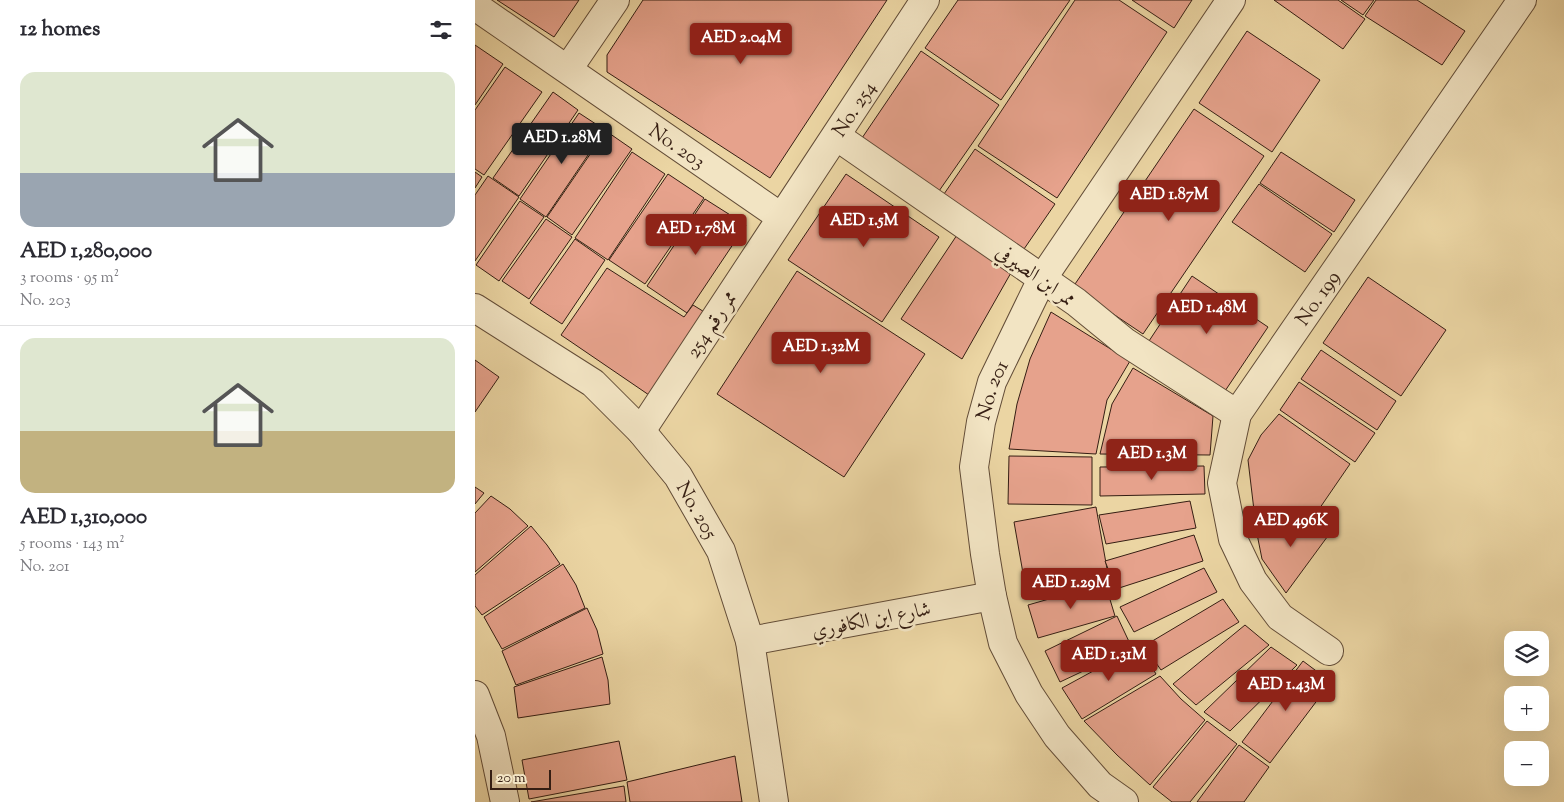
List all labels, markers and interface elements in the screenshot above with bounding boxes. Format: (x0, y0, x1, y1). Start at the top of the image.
text: 12 homes (20, 15, 100, 45)
icon: filters (427, 16, 455, 44)
pin: AED 2.04M (684, 22, 798, 65)
text: AED 2.04M (701, 27, 781, 50)
street label: No. 254 (826, 76, 885, 144)
icon: home (193, 105, 283, 195)
street label: No. 203 (642, 118, 710, 178)
pin: AED 1.28M (505, 122, 619, 165)
text: AED 1.28M (523, 127, 601, 150)
pin: AED 1.87M (1112, 180, 1226, 222)
text: AED 1.87M (1130, 184, 1208, 207)
pin: AED 1.5M (812, 206, 916, 248)
text: AED 1.5M (830, 210, 898, 233)
pin: AED 1.78M (639, 214, 753, 256)
text: AED 1.78M (657, 218, 735, 241)
text: AED 1,280,000 (20, 237, 152, 267)
street label: ممر ابن الصيرفي (989, 239, 1080, 315)
street label: No. 199 (1290, 266, 1348, 333)
text: 3 rooms · 95 m² (20, 267, 119, 290)
street label: ممر رقم 254 (680, 286, 747, 366)
text: No. 203 (20, 290, 71, 313)
pin: AED 1.48M (1150, 292, 1264, 335)
text: AED 1.48M (1168, 297, 1246, 320)
pin: AED 1.32M (764, 332, 878, 374)
text: AED 1.32M (783, 336, 859, 359)
street label: No. 201 (970, 356, 1017, 424)
icon: home (193, 370, 283, 460)
pin: AED 1.3M (1100, 438, 1204, 481)
text: AED 1.3M (1117, 443, 1187, 466)
street label: No. 205 (667, 477, 723, 545)
text: AED 1,310,000 (20, 503, 147, 533)
pin: AED 496K (1239, 506, 1343, 548)
text: AED 496K (1254, 510, 1328, 533)
text: 5 rooms · 143 m² (20, 533, 125, 556)
text: No. 201 (20, 556, 70, 579)
pin: AED 1.29M (1014, 568, 1128, 610)
text: AED 1.29M (1032, 572, 1110, 595)
street label: شارع ابن الكافوري (809, 596, 934, 648)
map controls (1504, 631, 1549, 786)
button: layers (1504, 631, 1549, 676)
pin: AED 1.31M (1052, 640, 1166, 682)
text: AED 1.31M (1072, 644, 1146, 667)
pin: AED 1.43M (1229, 670, 1343, 712)
text: AED 1.43M (1247, 674, 1325, 697)
button: + (1504, 686, 1549, 731)
button: − (1504, 741, 1549, 786)
scale bar (490, 767, 551, 790)
text: 20 m (497, 769, 526, 789)

